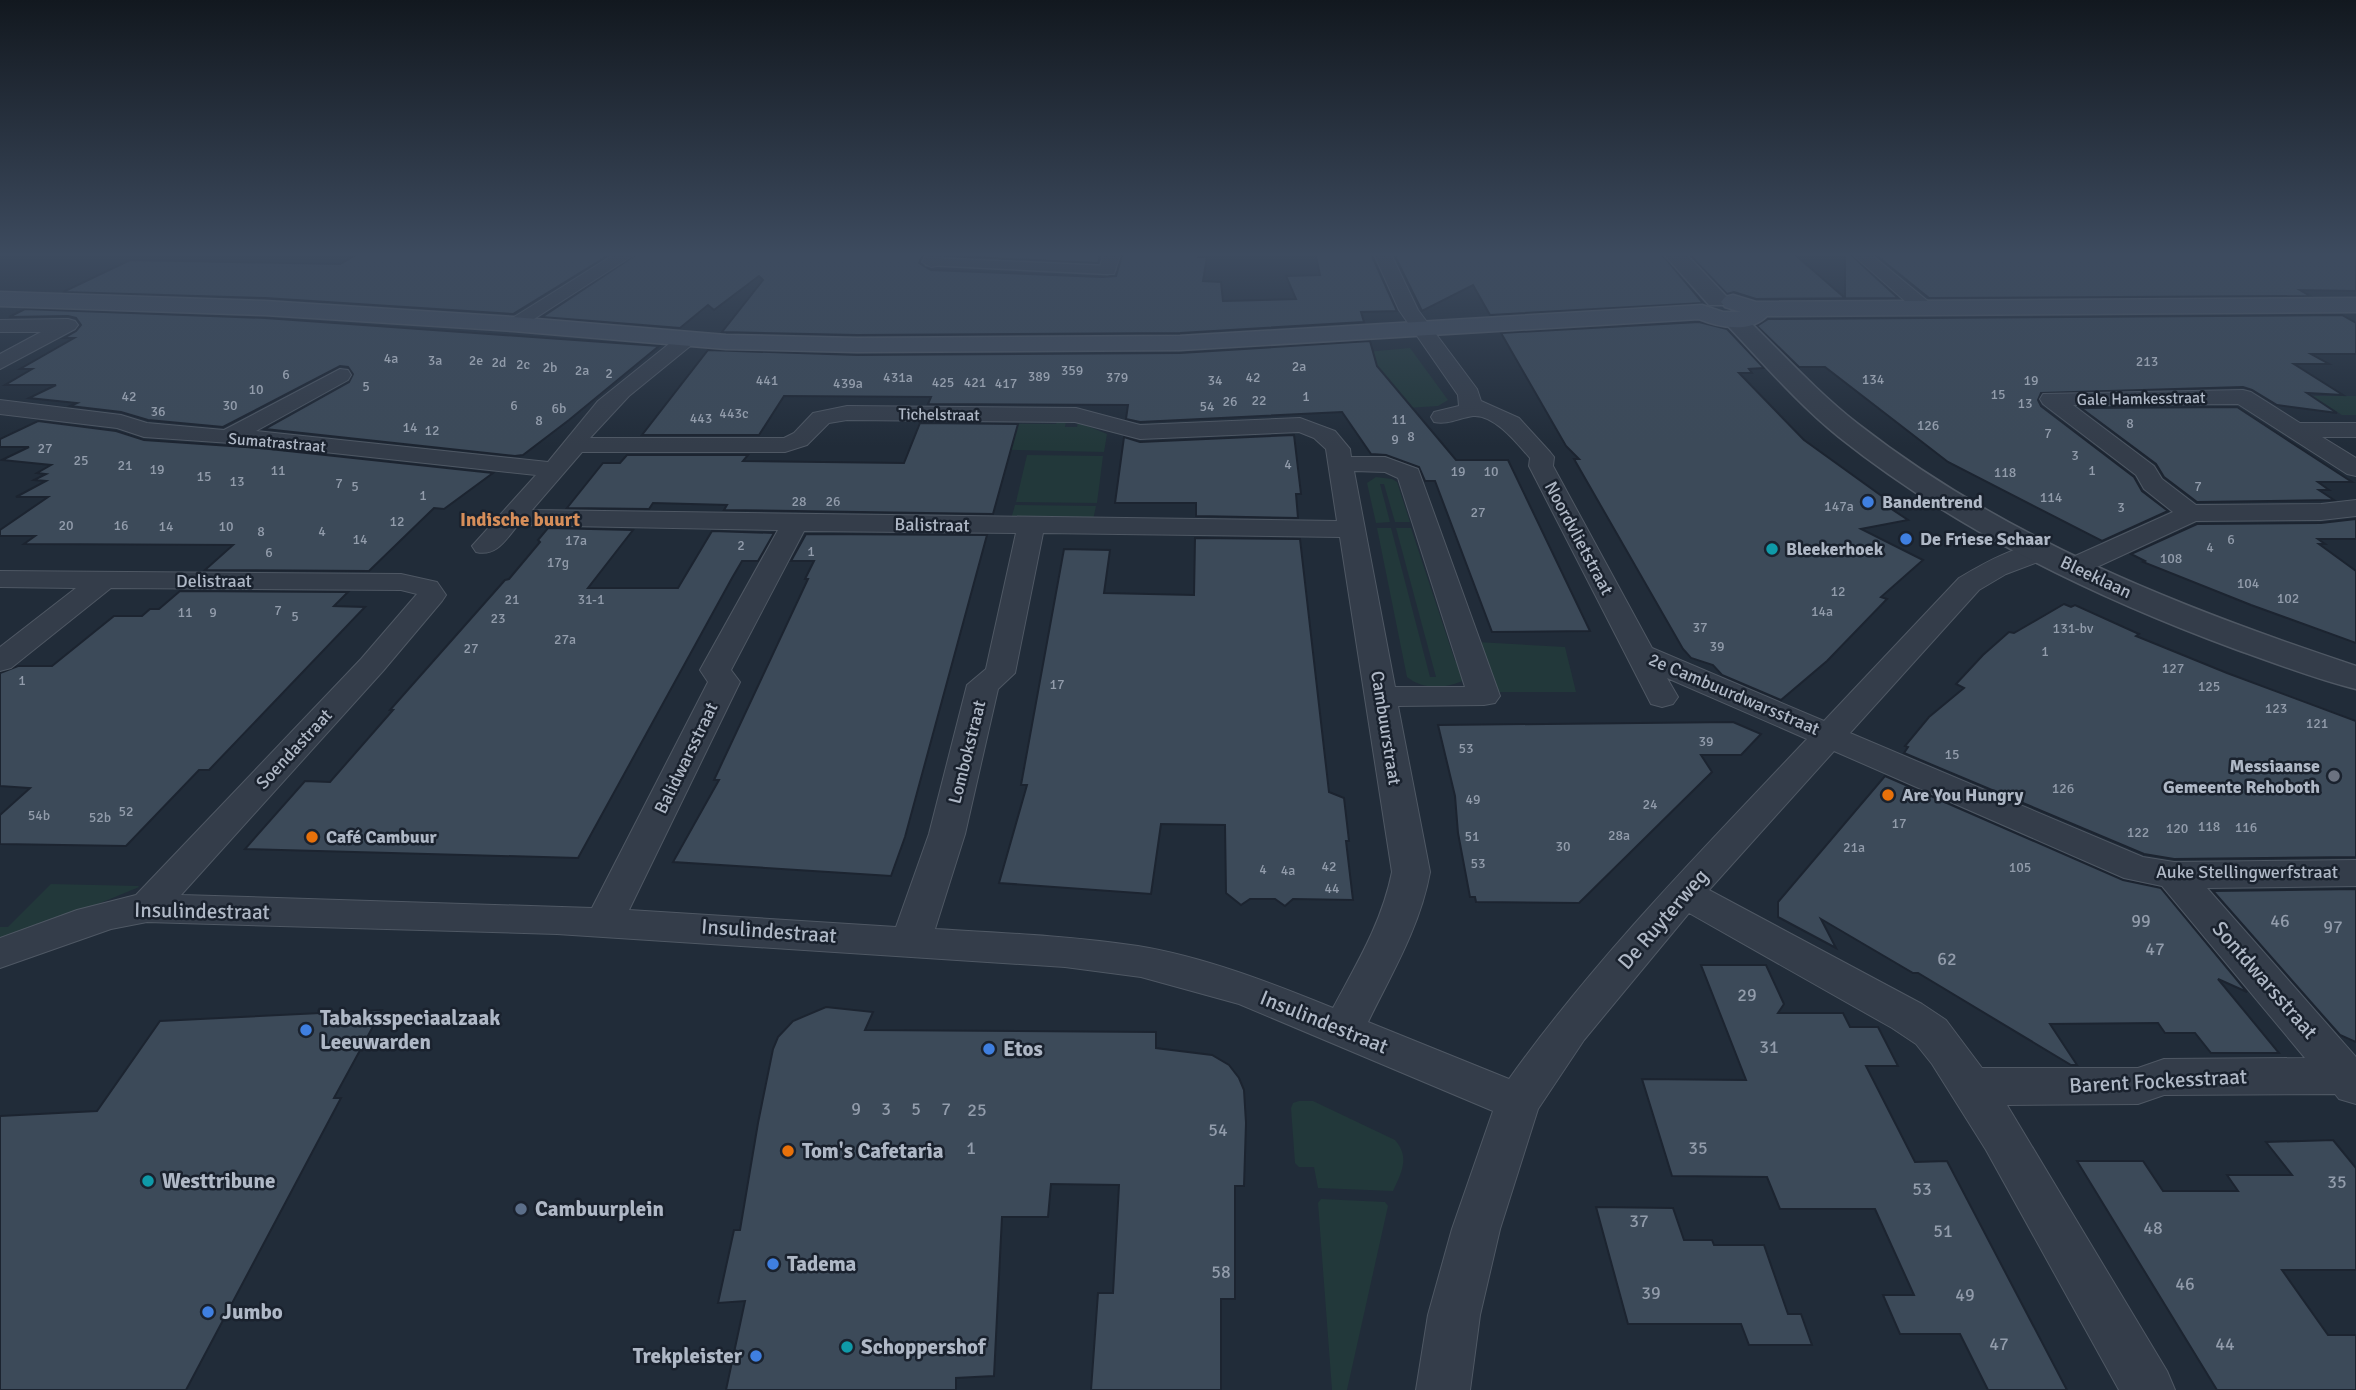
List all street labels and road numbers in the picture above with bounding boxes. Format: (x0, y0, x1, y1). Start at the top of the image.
street label: Gale Hamkesstraat (2076, 388, 2206, 410)
street label: Tichelstraat (898, 404, 980, 426)
street label: Sumatrastraat (227, 429, 327, 457)
street label: Noordvlietstraat (1540, 477, 1618, 599)
street label: Balistraat (894, 513, 970, 537)
street label: Bleeklaan (2057, 551, 2135, 603)
street label: Delistraat (176, 570, 252, 592)
street label: 2e Cambuurdwarsstraat (1645, 648, 1823, 740)
street label: Cambuurstraat (1366, 669, 1406, 787)
street label: Lombokstraat (944, 698, 990, 806)
street label: Balidwarsstraat (650, 699, 722, 817)
street label: Soendastraat (251, 704, 337, 794)
street label: Auke Stellingwerfstraat (2156, 861, 2338, 883)
street label: De Ruyterweg (1612, 863, 1714, 975)
street label: Insulindestraat (134, 897, 270, 925)
street label: Insulindestraat (700, 913, 838, 949)
street label: Sontdwarsstraat (2207, 916, 2323, 1044)
street label: Insulindestraat (1256, 985, 1392, 1059)
street label: Barent Fockesstraat (2068, 1063, 2248, 1099)

